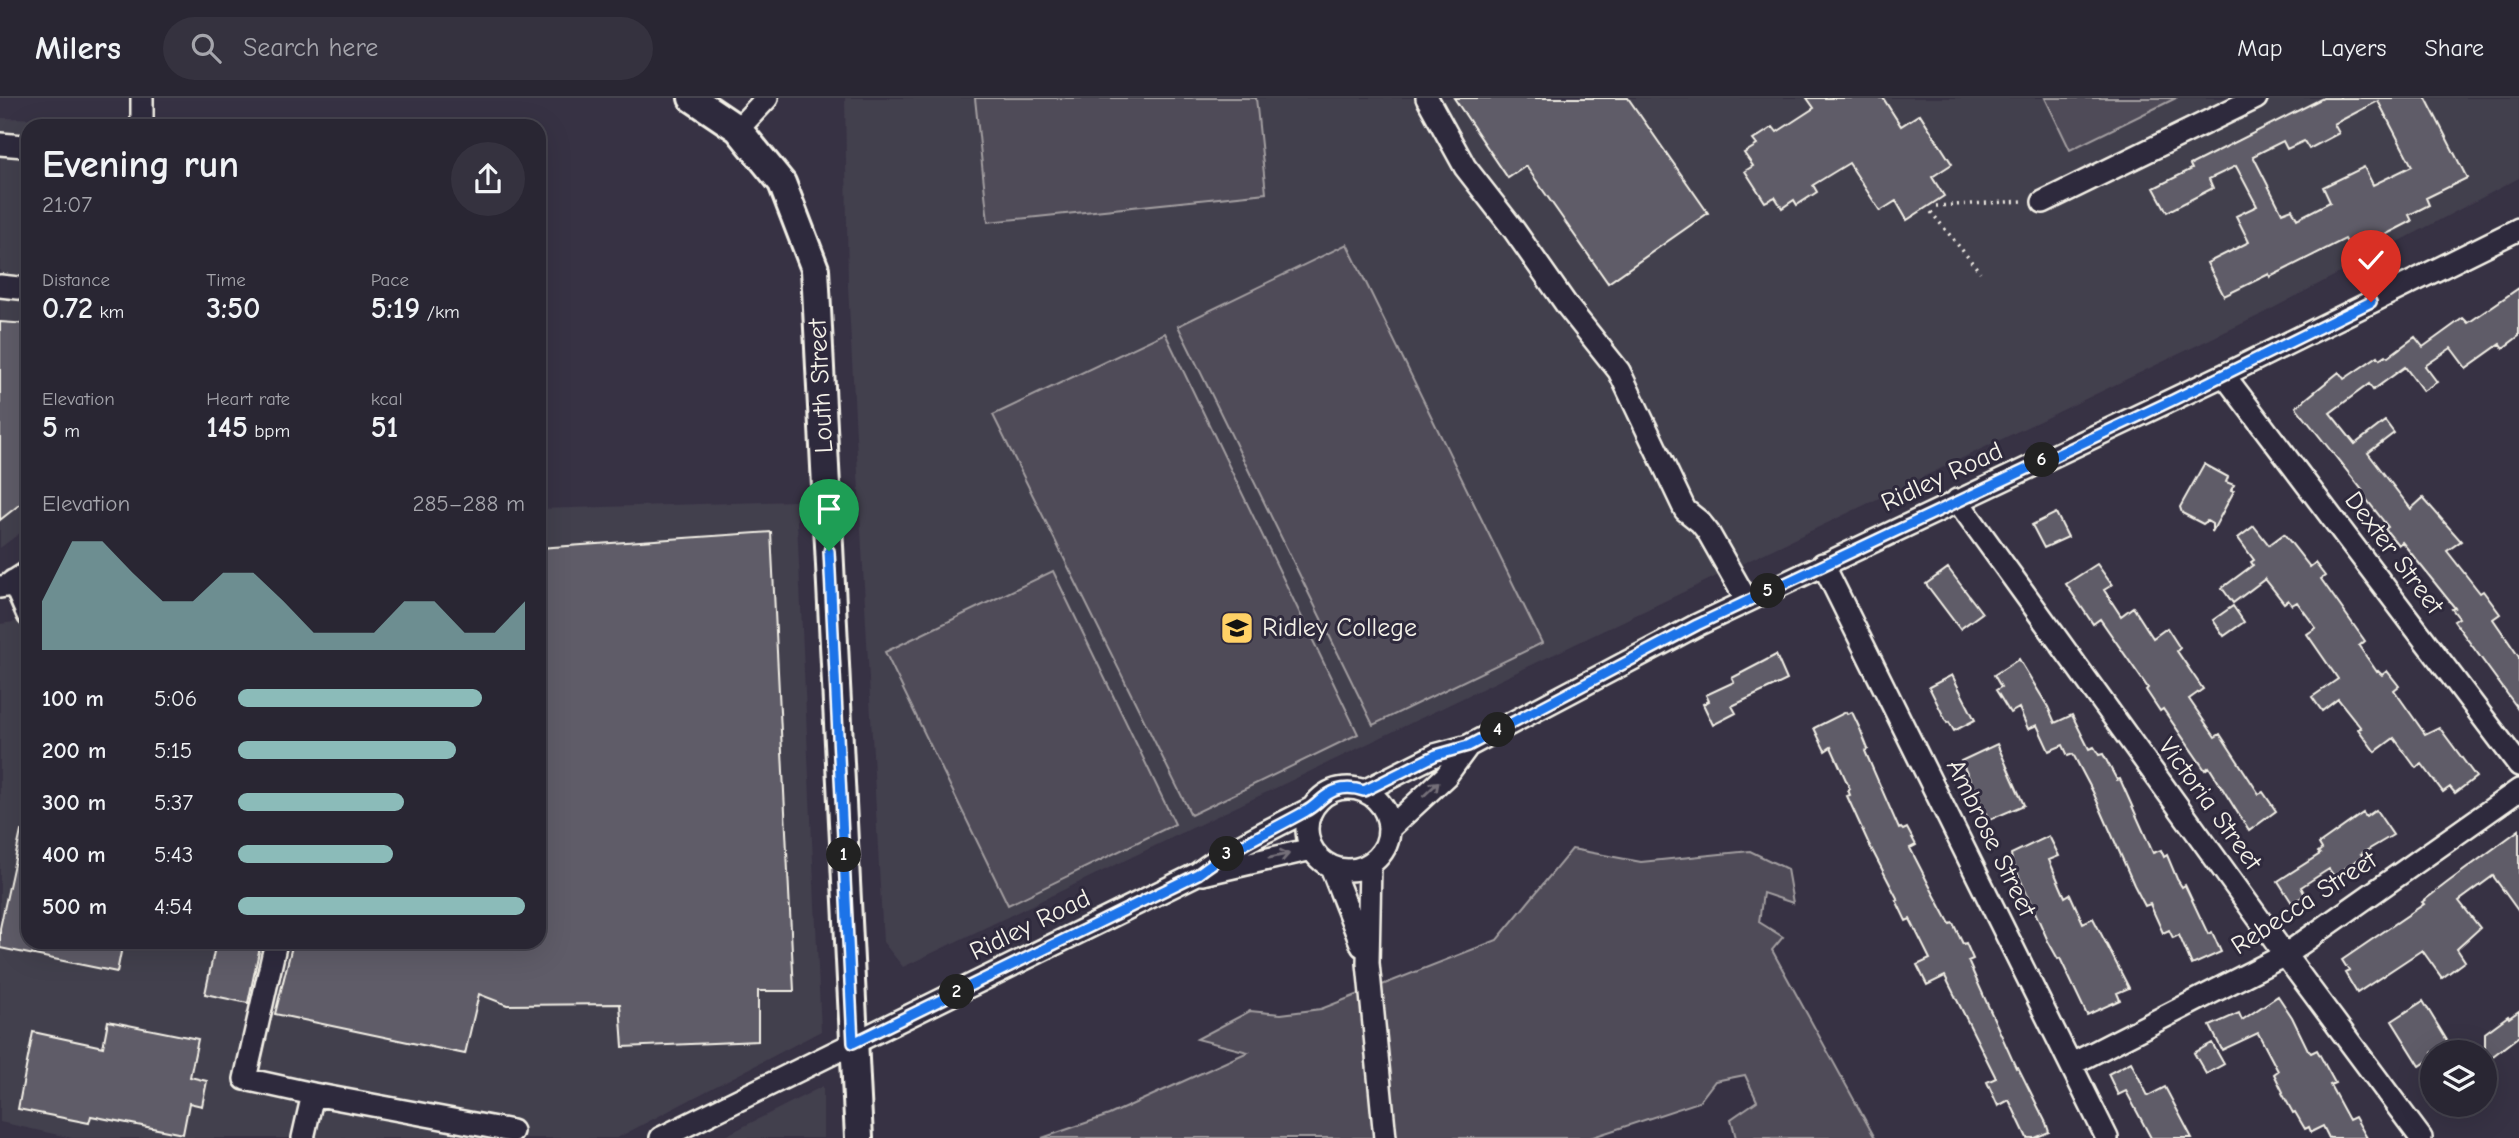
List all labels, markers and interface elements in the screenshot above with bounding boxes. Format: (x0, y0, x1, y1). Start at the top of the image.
search box (163, 17, 653, 80)
text: Milers (35, 29, 121, 67)
icon: search (187, 29, 225, 67)
text: Search here (243, 33, 378, 63)
text: Map (2237, 34, 2283, 62)
text: Layers (2321, 34, 2386, 62)
text: Share (2424, 34, 2484, 62)
button: share (451, 142, 525, 216)
text: Evening run (42, 143, 239, 187)
text: 21:07 (42, 191, 92, 218)
pin (2341, 230, 2401, 302)
icon: check (2352, 241, 2390, 279)
text: Distance (42, 269, 110, 291)
text: Time (206, 269, 246, 291)
text: Pace (371, 269, 409, 291)
text: 0.72 (42, 291, 93, 326)
text: 3:50 (206, 291, 260, 326)
text: 5:19 (371, 291, 420, 326)
text: km (93, 301, 124, 323)
text: /km (420, 301, 460, 323)
street label: Louth Street (802, 316, 840, 454)
text: Elevation (42, 388, 115, 410)
text: Heart rate (206, 388, 290, 410)
text: kcal (371, 388, 403, 410)
text: 5 (42, 410, 58, 445)
text: 145 (206, 410, 248, 445)
text: 51 (371, 410, 398, 445)
text: m (58, 420, 80, 442)
text: bpm (248, 420, 290, 442)
street label: Ridley Road (1877, 436, 2007, 518)
pin: 6 (2024, 442, 2060, 478)
text: 6 (2037, 448, 2046, 470)
pin (799, 479, 859, 551)
street label: Dexter Street (2338, 486, 2451, 621)
text: Elevation (42, 490, 130, 517)
text: 285–288 m (412, 490, 525, 517)
icon: arrive (810, 490, 848, 528)
pin: 5 (1750, 574, 1786, 608)
text: 5 (1762, 579, 1773, 601)
school or university icon: Ridley College (1218, 609, 1256, 647)
place label: Ridley College (1262, 613, 1417, 643)
text: 100 m (42, 685, 104, 712)
text: 5:06 (154, 685, 197, 712)
pin: 4 (1480, 712, 1516, 748)
text: 4 (1493, 718, 1502, 740)
street label: Victoria Street (2152, 732, 2269, 877)
text: 200 m (42, 737, 106, 764)
text: 5:15 (154, 737, 192, 764)
street label: Ambrose Street (1940, 754, 2043, 923)
one-way arrow (1422, 781, 1439, 798)
text: 300 m (42, 789, 106, 816)
text: 5:37 (154, 789, 193, 816)
pin: 3 (1210, 836, 1244, 872)
pin: 1 (826, 838, 862, 872)
text: 400 m (42, 841, 106, 868)
text: 5:43 (154, 841, 193, 868)
text: 3 (1222, 842, 1231, 864)
text: 1 (840, 843, 847, 865)
street label: Rebecca Street (2226, 844, 2384, 961)
one-way arrow (1267, 849, 1290, 863)
street label: Ridley Road (965, 883, 1095, 967)
text: 500 m (42, 893, 107, 920)
text: 4:54 (154, 893, 193, 920)
pin: 2 (940, 974, 974, 1010)
text: 2 (952, 980, 961, 1002)
map controls (2420, 1040, 2497, 1117)
button: layers (2420, 1040, 2497, 1117)

